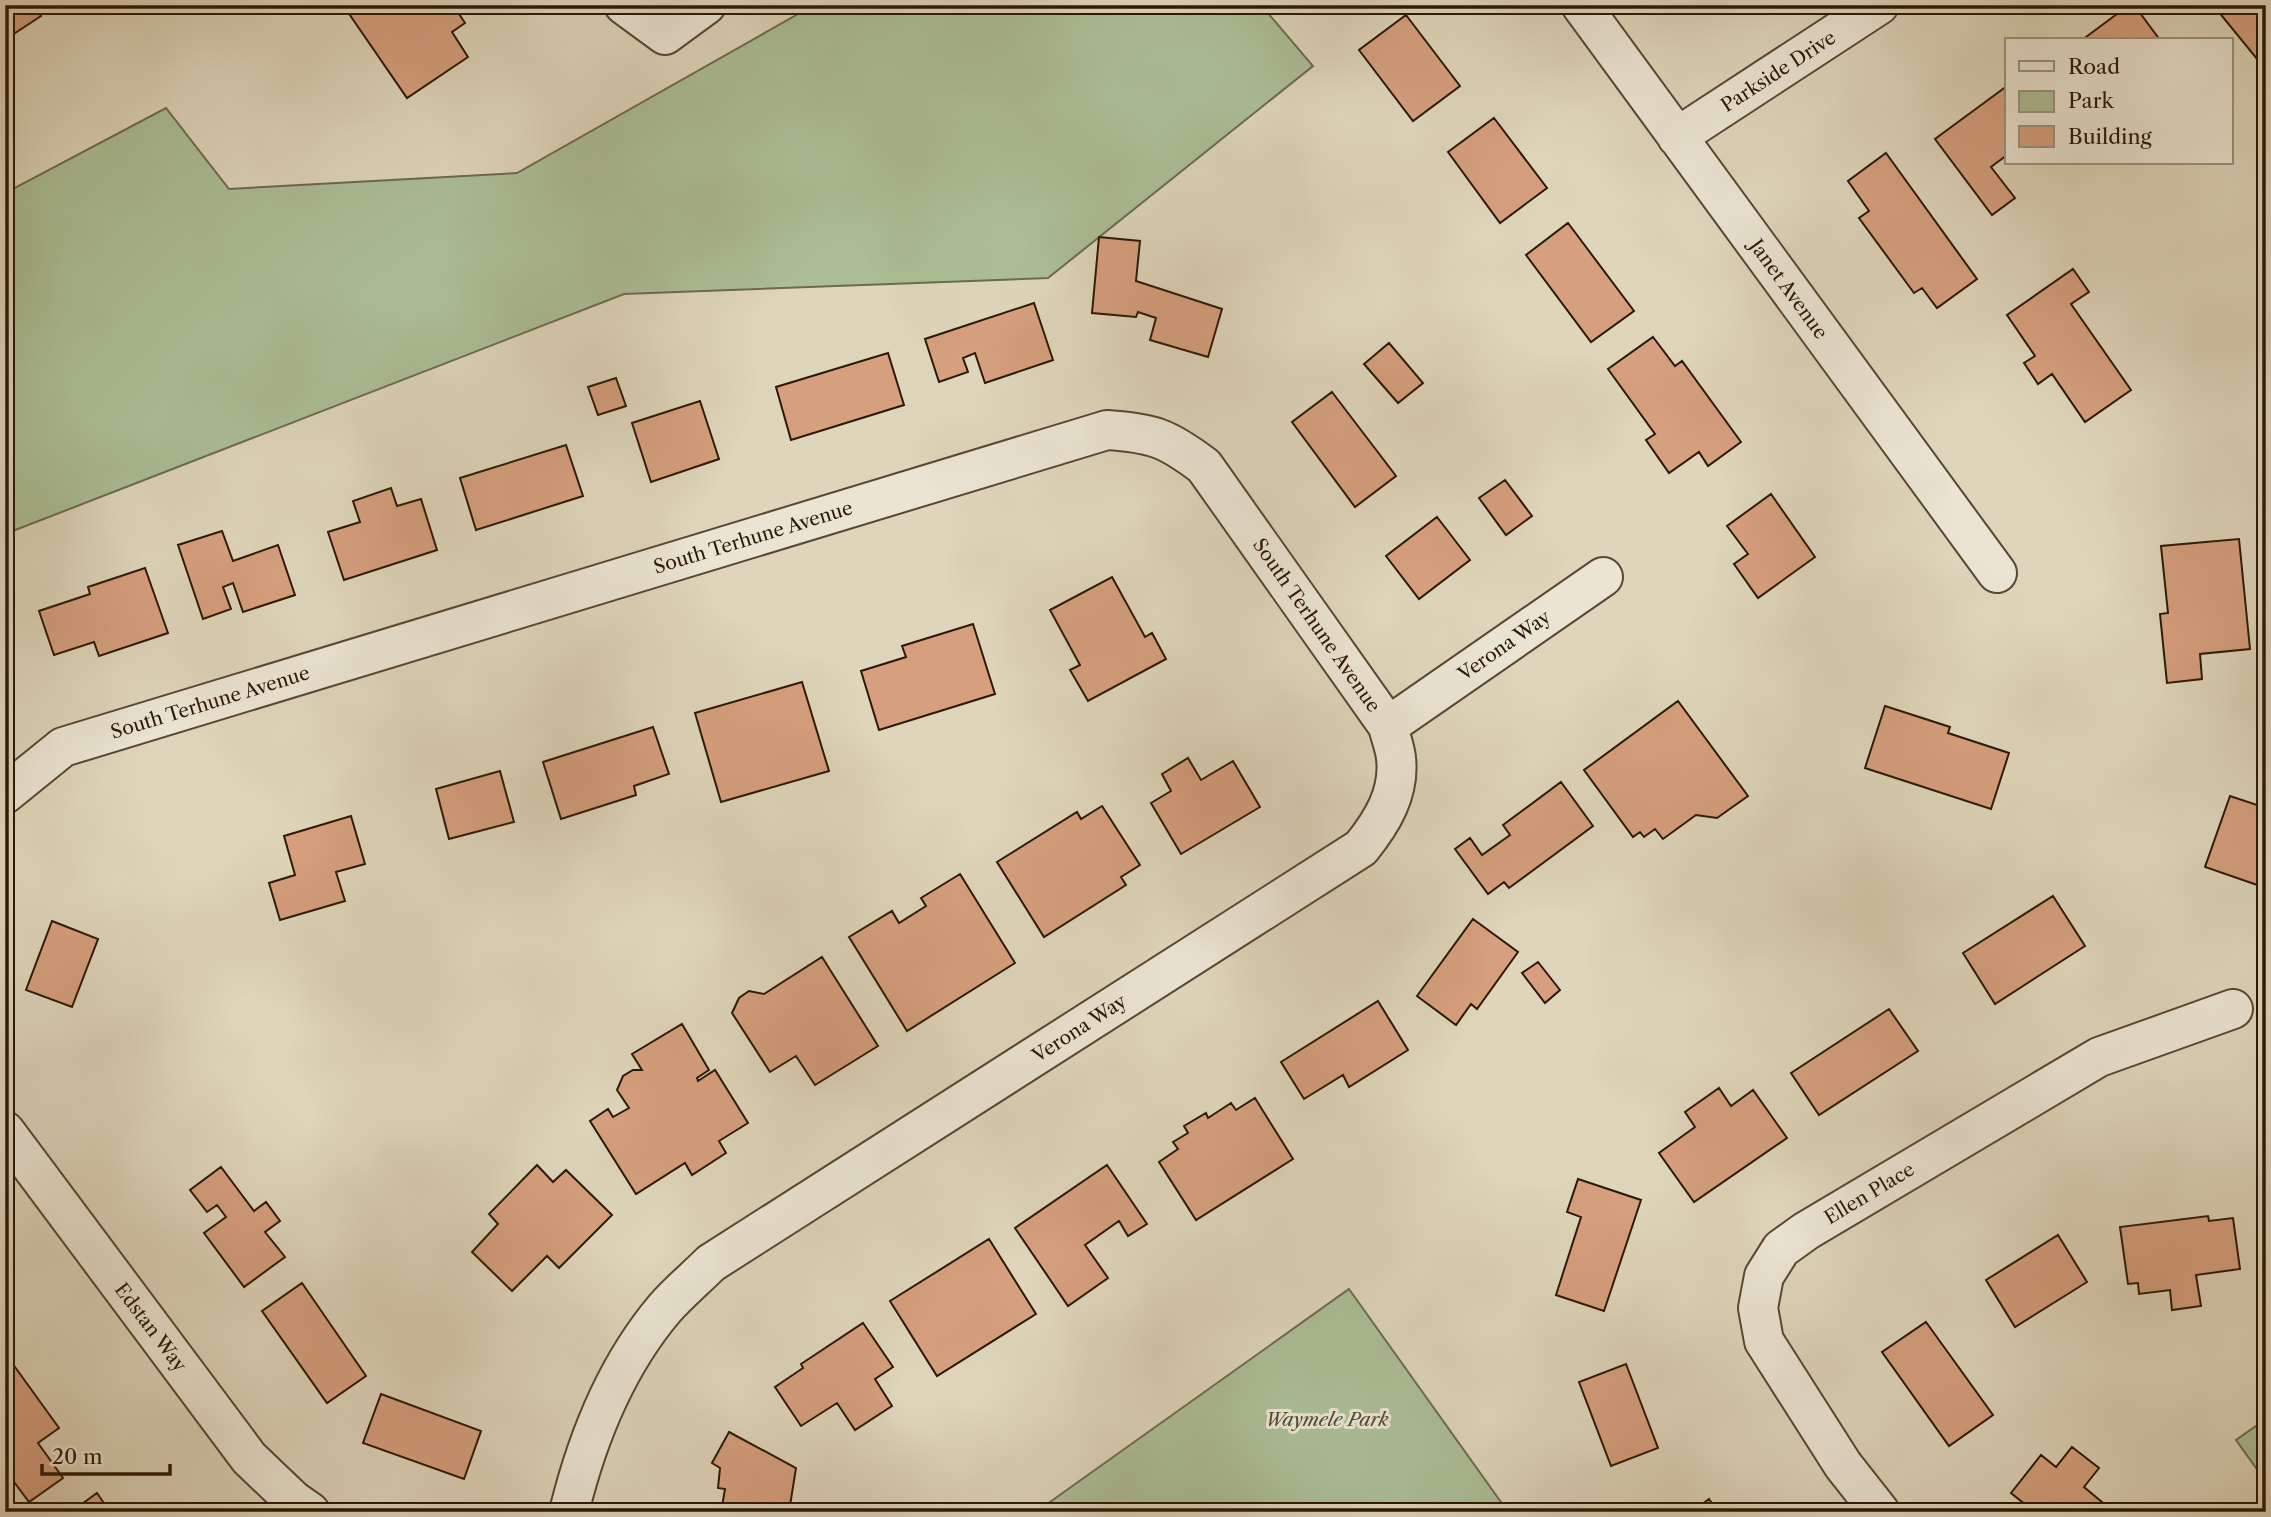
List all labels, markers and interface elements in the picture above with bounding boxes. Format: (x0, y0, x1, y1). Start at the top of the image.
street label: Parkside Drive (1717, 26, 1840, 117)
legend (2005, 38, 2232, 164)
text: Road (2068, 54, 2120, 79)
text: Park (2068, 88, 2114, 113)
text: Building (2068, 124, 2153, 149)
street label: Janet Avenue (1743, 233, 1832, 344)
street label: South Terhune Avenue (651, 496, 855, 579)
street label: South Terhune Avenue (1248, 534, 1385, 717)
street label: Verona Way (1453, 605, 1555, 686)
street label: South Terhune Avenue (108, 661, 312, 744)
street label: Verona Way (1027, 989, 1131, 1068)
street label: Ellen Place (1820, 1158, 1918, 1229)
street label: Edstan Way (110, 1278, 192, 1376)
park label: Waymele Park (1265, 1408, 1389, 1431)
scale bar (42, 1433, 170, 1477)
text: 20 m (52, 1444, 103, 1469)

